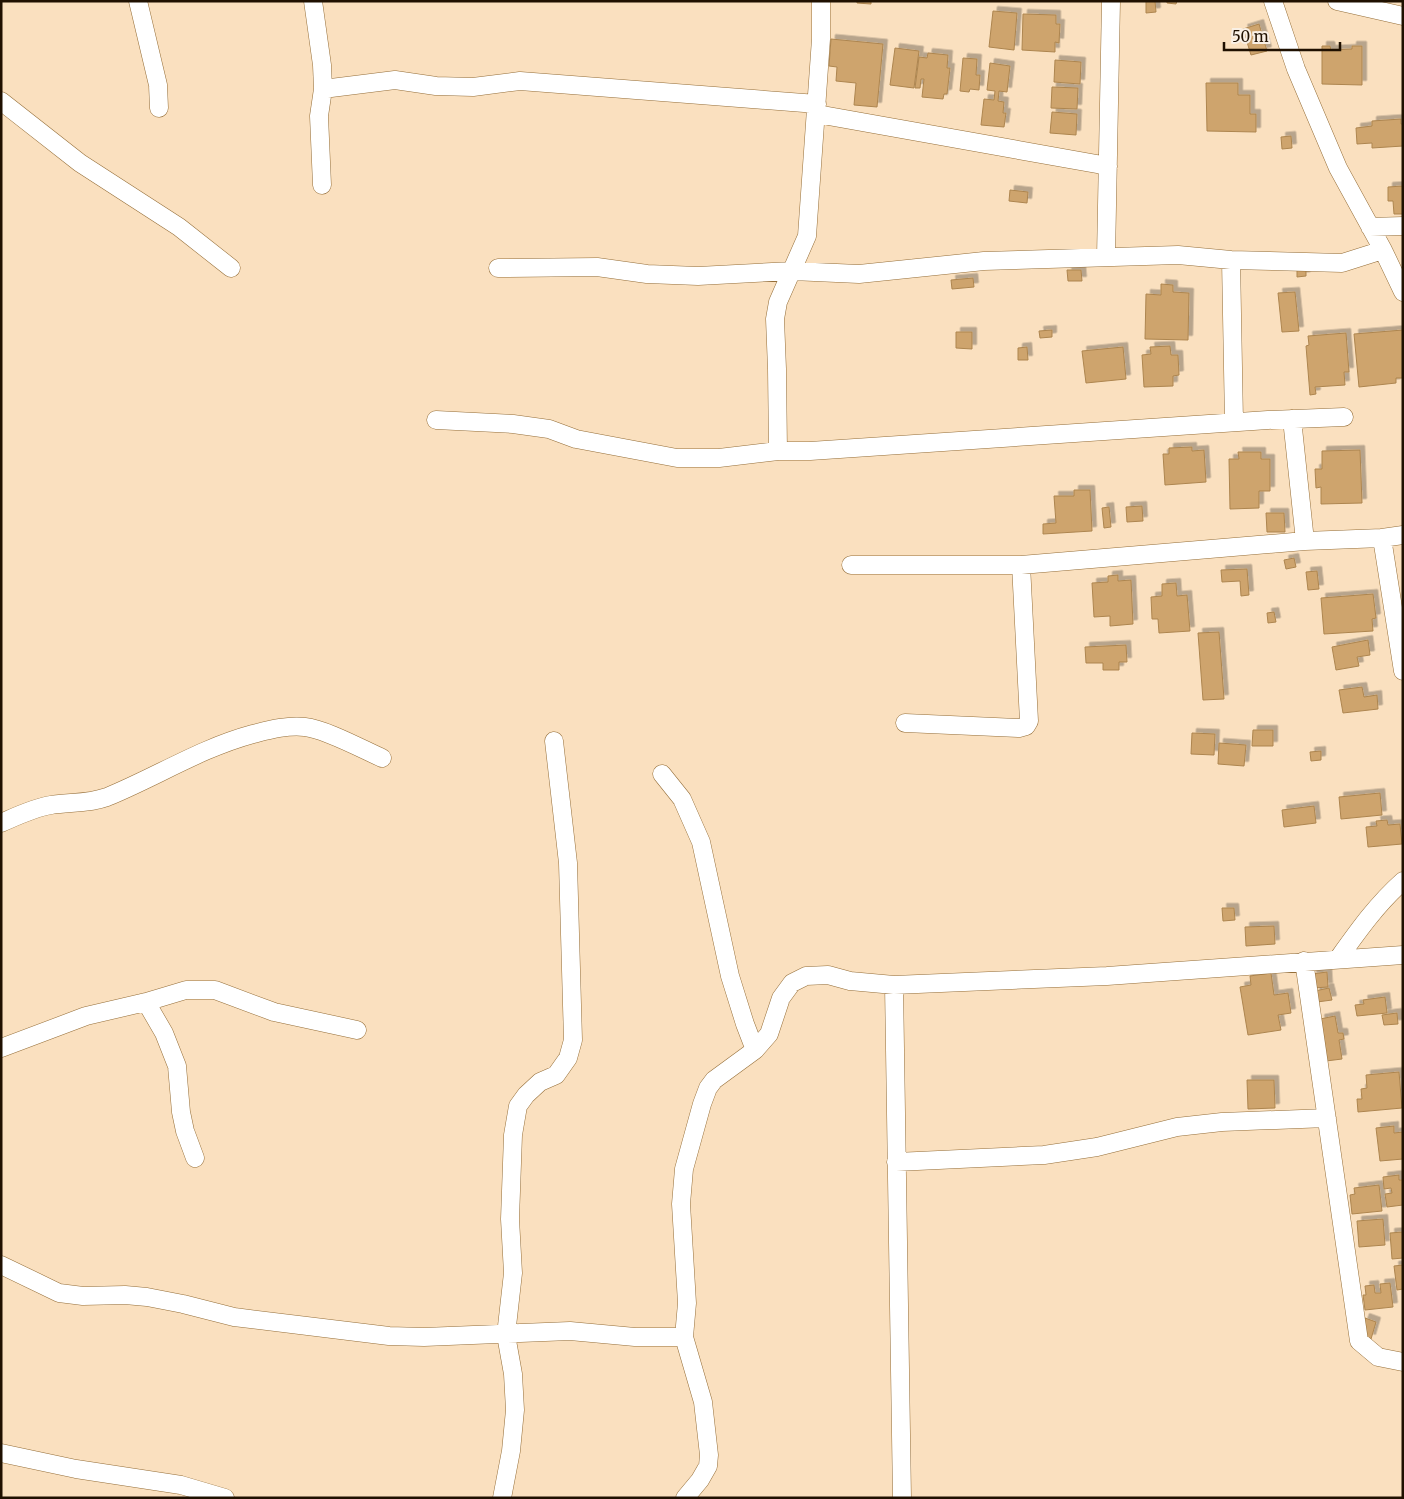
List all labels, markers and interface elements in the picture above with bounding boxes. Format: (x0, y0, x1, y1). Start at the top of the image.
scale bar (1224, 20, 1340, 52)
text: 50 m (1232, 27, 1269, 46)

